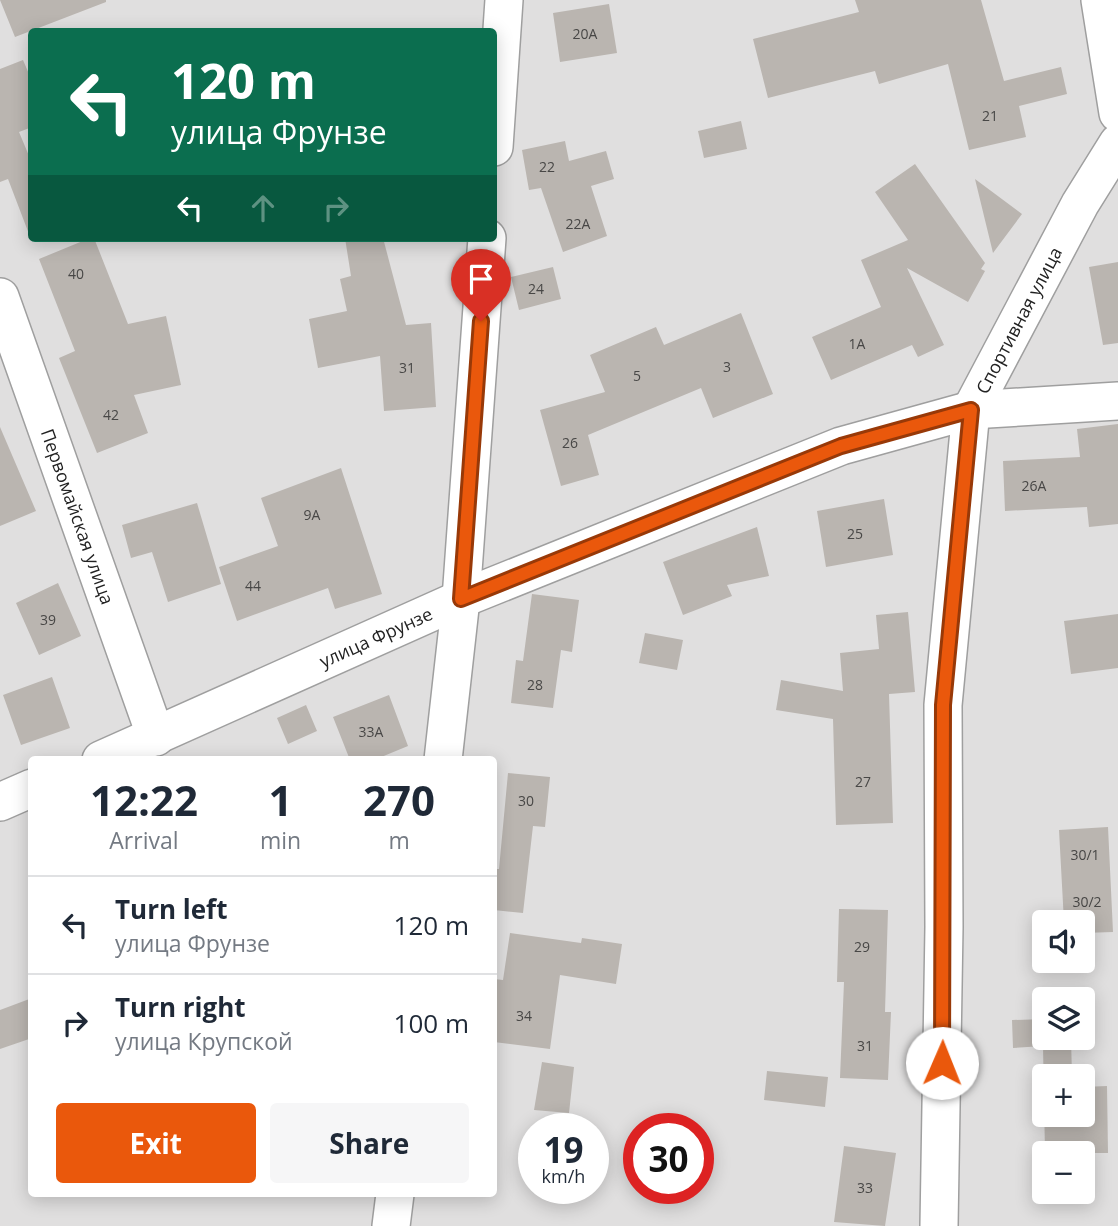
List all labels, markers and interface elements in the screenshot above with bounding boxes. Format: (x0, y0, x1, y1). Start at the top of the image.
house number: 20А (573, 24, 598, 43)
text: 120 m (171, 47, 316, 113)
icon: left (56, 56, 147, 147)
house number: 21 (982, 106, 998, 125)
text: улица Фрунзе (171, 110, 387, 153)
house number: 22 (539, 157, 555, 176)
icon: left (171, 189, 209, 227)
icon: ahead (244, 189, 282, 227)
icon: right (317, 189, 355, 227)
house number: 22А (566, 214, 591, 233)
street label: Спортивная улица (970, 243, 1067, 398)
pin (451, 249, 511, 321)
icon: arrive (462, 260, 500, 298)
house number: 40 (68, 264, 84, 283)
house number: 24 (528, 279, 544, 298)
house number: 1А (849, 334, 866, 353)
house number: 3 (723, 357, 731, 376)
house number: 31 (399, 358, 415, 377)
house number: 5 (633, 366, 641, 385)
house number: 42 (103, 405, 119, 424)
street label: Первомайская улица (36, 426, 120, 608)
house number: 26 (562, 433, 578, 452)
house number: 26А (1022, 476, 1047, 495)
house number: 9А (304, 505, 321, 524)
house number: 25 (847, 524, 863, 543)
house number: 44 (245, 576, 261, 595)
street label: улица Фрунзе (315, 601, 436, 673)
house number: 39 (40, 610, 56, 629)
house number: 28 (527, 675, 543, 694)
house number: 33А (359, 722, 384, 741)
text: 12:22 (90, 771, 198, 828)
text: 1 (268, 771, 293, 828)
text: 270 (363, 771, 435, 828)
house number: 27 (855, 772, 871, 791)
house number: 30 (518, 791, 534, 810)
text: Arrival (109, 824, 179, 856)
text: min (260, 824, 301, 856)
text: m (388, 824, 410, 856)
house number: 30/1 (1070, 845, 1100, 864)
text: Turn left (115, 891, 227, 927)
house number: 30/2 (1072, 892, 1102, 911)
icon: left (56, 906, 94, 944)
text: 120 m (394, 907, 469, 943)
map controls (1032, 910, 1095, 1204)
button: sound (1032, 910, 1095, 973)
text: улица Фрунзе (115, 927, 270, 959)
house number: 29 (854, 937, 870, 956)
button: layers (1032, 987, 1095, 1050)
text: Turn right (115, 989, 246, 1025)
icon: right (56, 1004, 94, 1042)
text: 100 m (394, 1005, 469, 1041)
house number: 34 (516, 1006, 532, 1025)
text: улица Крупской (115, 1025, 293, 1057)
position arrow (905, 1026, 979, 1100)
house number: 31 (857, 1036, 873, 1055)
button: + (1032, 1064, 1095, 1127)
button: Exit (56, 1103, 256, 1183)
button: Share (270, 1103, 469, 1183)
speed limit sign: 30 (623, 1113, 714, 1204)
text: 19 (543, 1126, 584, 1173)
button: − (1032, 1141, 1095, 1204)
text: km/h (542, 1164, 585, 1188)
house number: 33 (857, 1178, 873, 1197)

